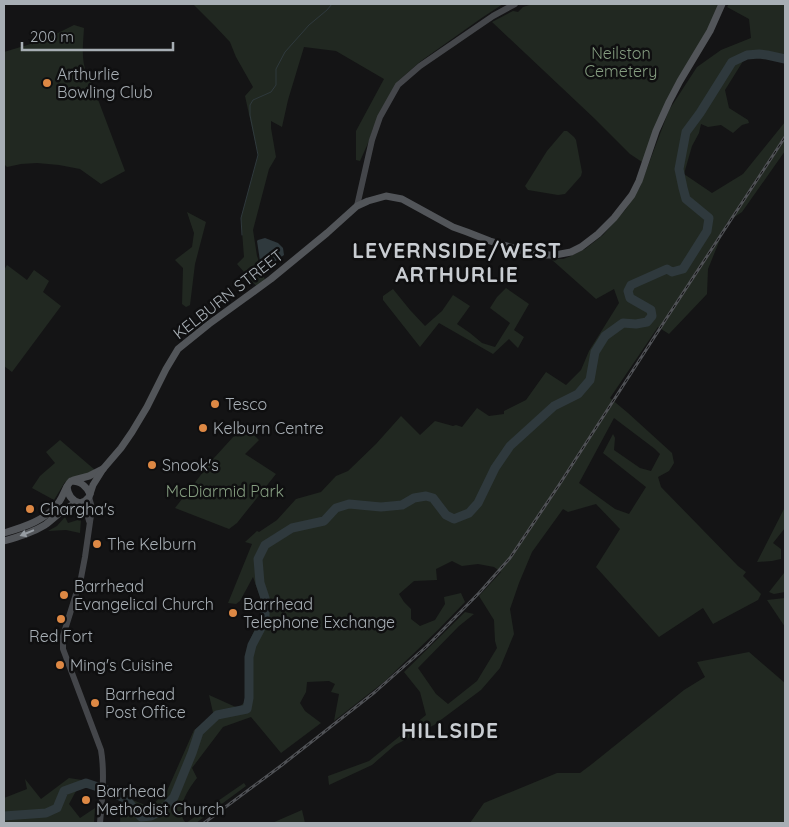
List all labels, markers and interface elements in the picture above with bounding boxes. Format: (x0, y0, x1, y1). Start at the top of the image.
scale bar (22, 20, 174, 52)
text: 200 m (30, 27, 74, 46)
park label: Neilston Cemetery (585, 43, 657, 81)
place label: Arthurlie Bowling Club (57, 64, 153, 102)
marker: Arthurlie Bowling Club (41, 77, 53, 89)
district label: LEVERNSIDE/WEST ARTHURLIE (352, 237, 562, 287)
street label: KELBURN STREET (169, 245, 287, 343)
place label: Tesco (225, 394, 267, 414)
marker: Tesco (209, 398, 221, 410)
place label: Kelburn Centre (213, 418, 324, 438)
marker: Kelburn Centre (197, 422, 209, 434)
place label: Snook's (162, 455, 219, 475)
marker: Snook's (146, 459, 158, 471)
park label: McDiarmid Park (166, 481, 284, 501)
place label: Chargha's (40, 499, 115, 519)
marker: Chargha's (24, 503, 36, 515)
one-way arrow (20, 530, 34, 538)
place label: The Kelburn (107, 534, 197, 554)
marker: The Kelburn (91, 538, 103, 550)
place label: Barrhead Evangelical Church (74, 576, 214, 614)
marker: Barrhead Evangelical Church (58, 589, 70, 601)
place label: Barrhead Telephone Exchange (243, 594, 395, 632)
marker: Barrhead Telephone Exchange (227, 607, 239, 619)
marker: Red Fort (55, 613, 67, 625)
place label: Red Fort (29, 626, 93, 646)
place label: Ming's Cuisine (70, 655, 173, 675)
marker: Ming's Cuisine (54, 659, 66, 671)
place label: Barrhead Post Office (105, 684, 186, 722)
marker: Barrhead Post Office (89, 697, 101, 709)
district label: HILLSIDE (401, 717, 499, 743)
place label: Barrhead Methodist Church (96, 781, 225, 819)
marker: Barrhead Methodist Church (80, 794, 92, 806)

